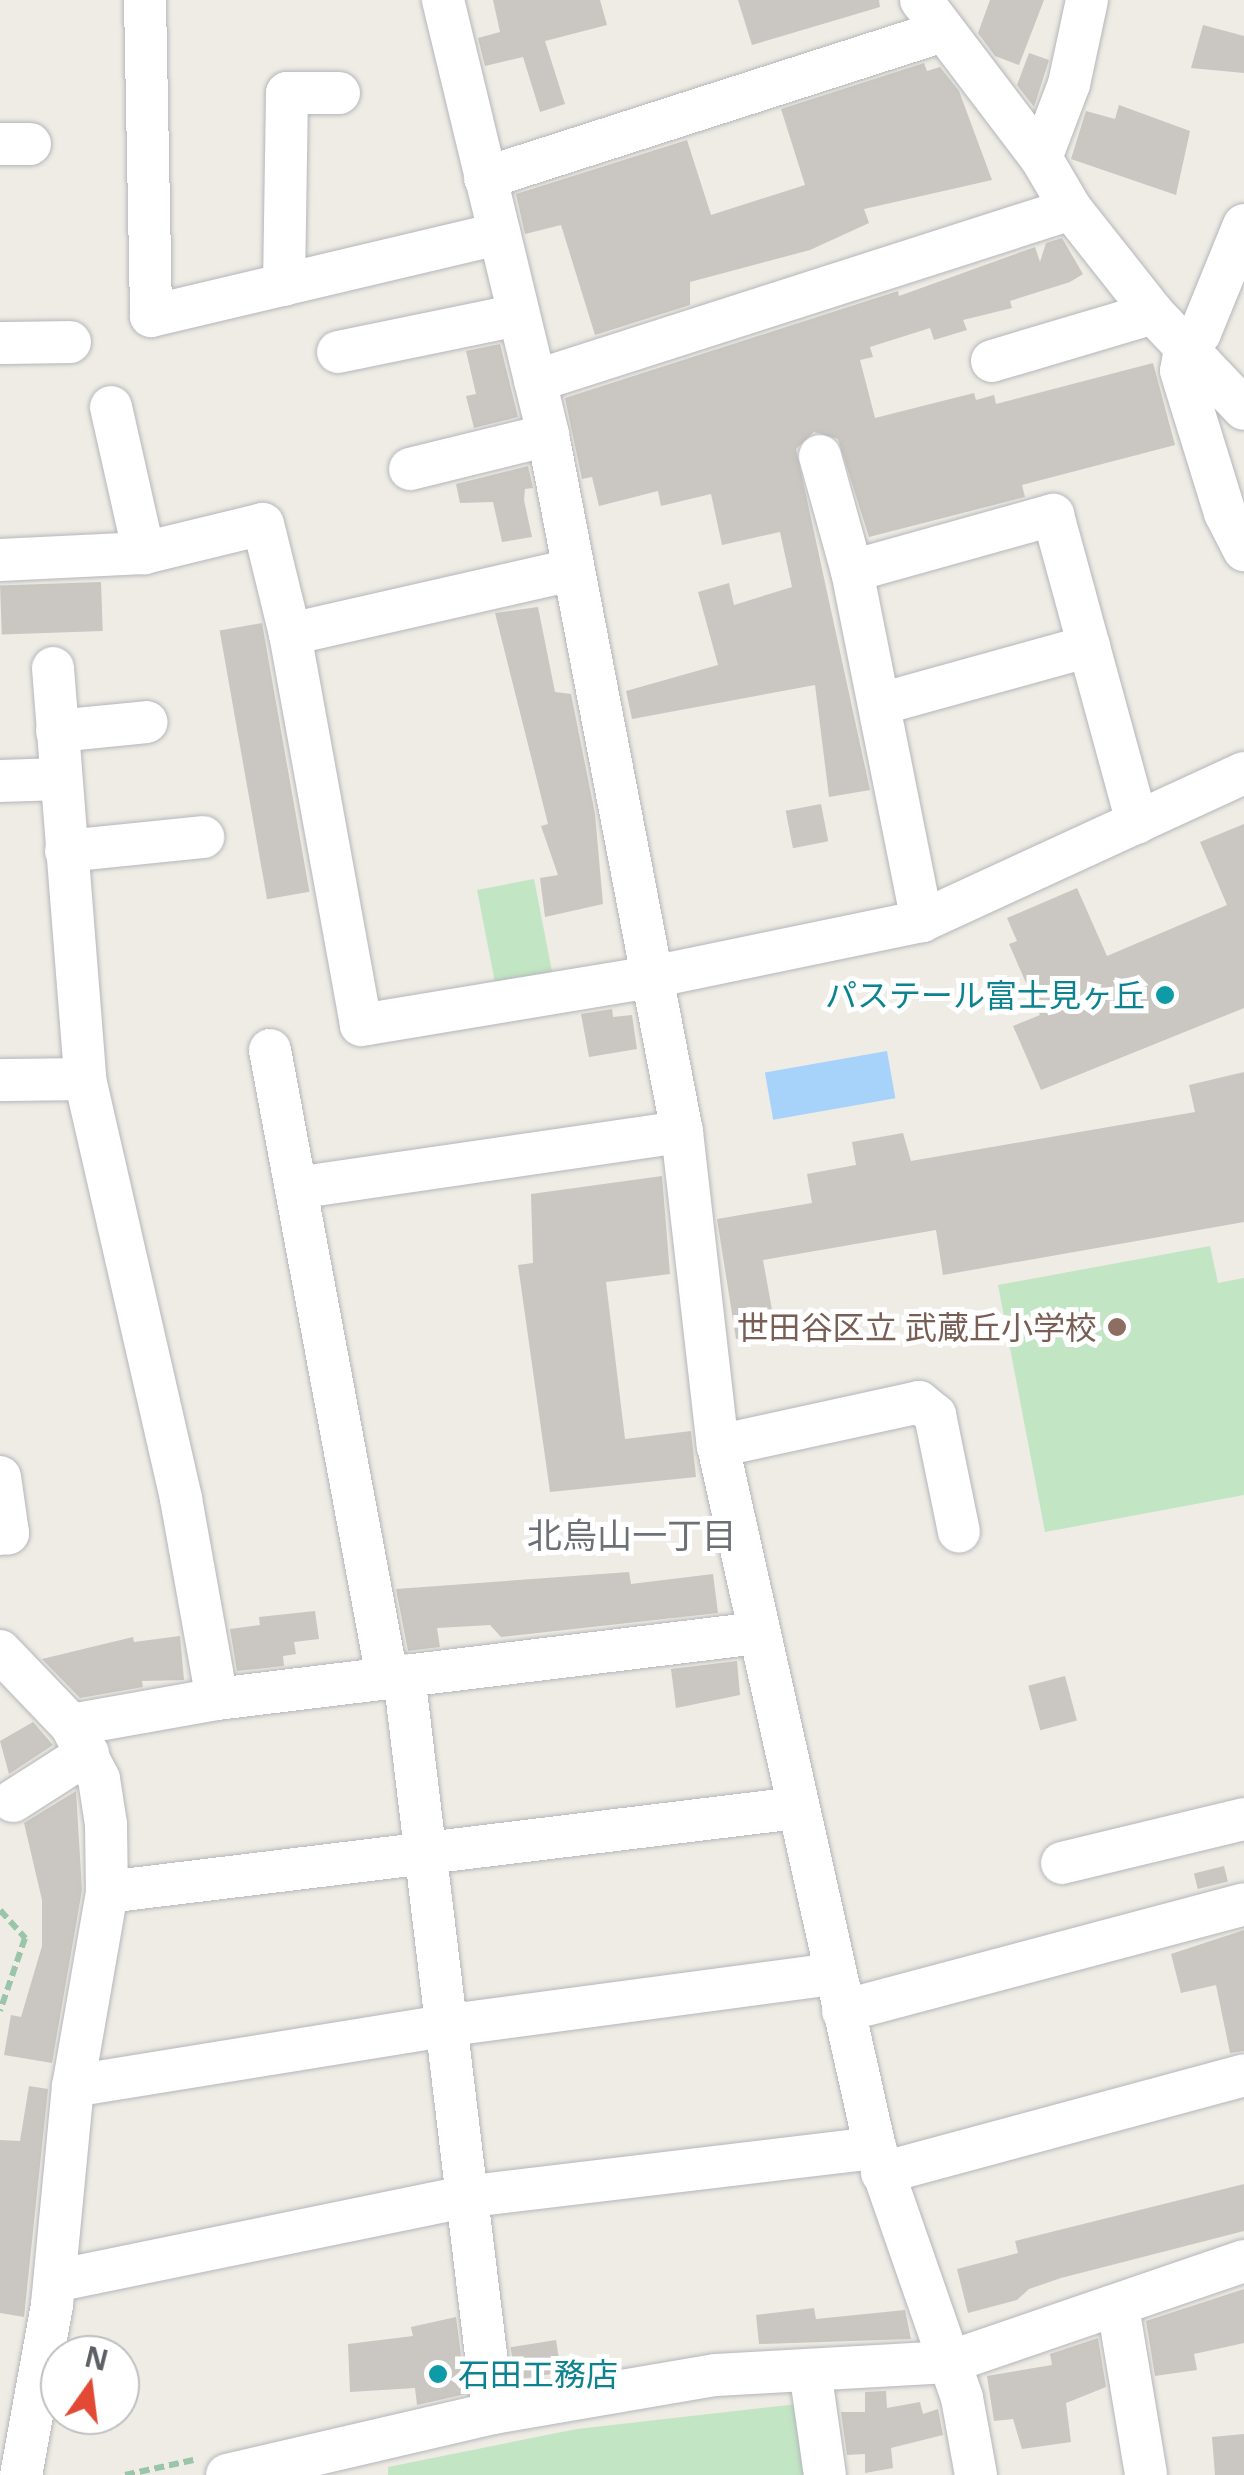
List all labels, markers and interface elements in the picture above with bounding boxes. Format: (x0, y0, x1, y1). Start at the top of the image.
place label: パステール富士見ヶ丘 (825, 976, 1145, 1014)
marker: パステール富士見ヶ丘 (1154, 984, 1176, 1006)
place label: 世田谷区立 武蔵丘小学校 (737, 1308, 1097, 1346)
marker: 世田谷区立 武蔵丘小学校 (1106, 1316, 1128, 1338)
district label: 北烏山一丁目 (527, 1514, 737, 1556)
north arrow (40, 2335, 140, 2435)
text: N (81, 2337, 112, 2379)
place label: 石田工務店 (458, 2355, 618, 2393)
marker: 石田工務店 (427, 2363, 449, 2385)

